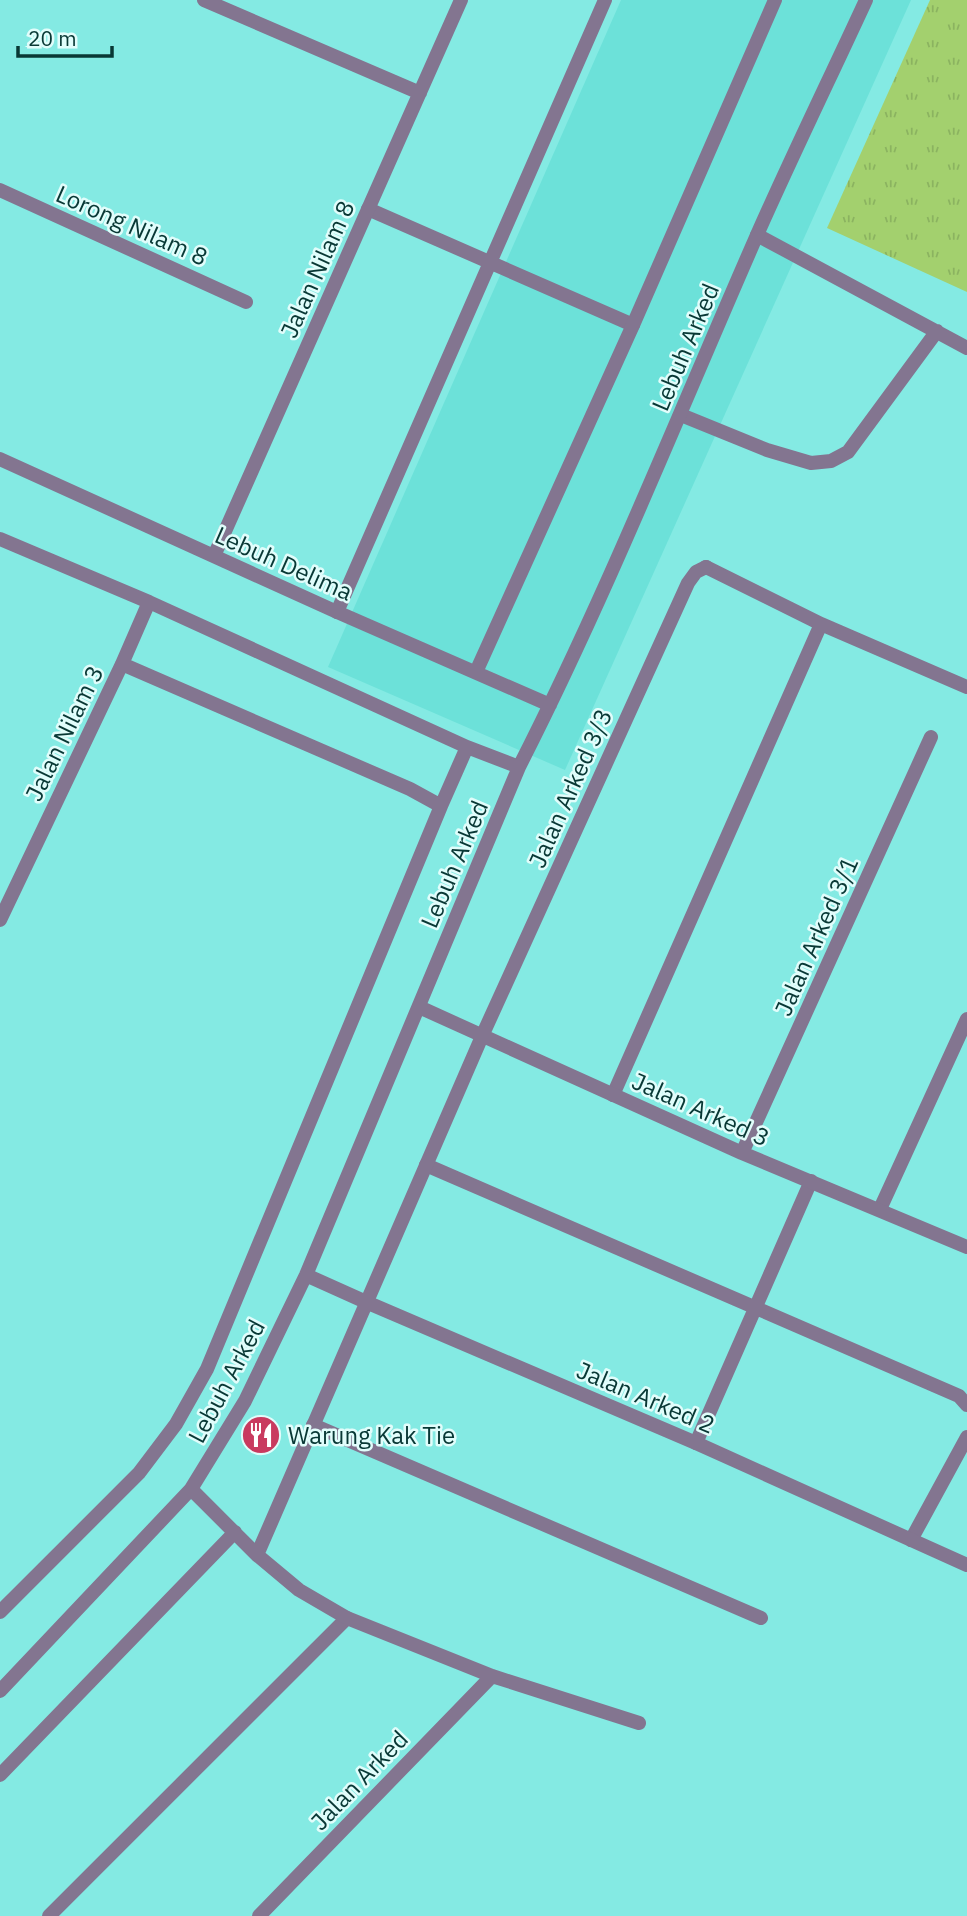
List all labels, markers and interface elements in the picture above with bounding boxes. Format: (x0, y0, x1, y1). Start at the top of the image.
scale bar (18, 14, 112, 58)
text: 20 m (28, 24, 77, 52)
street label: Lorong Nilam 8 (51, 177, 213, 273)
street label: Jalan Nilam 8 (272, 195, 362, 343)
street label: Lebuh Arked (644, 278, 726, 416)
street label: Lebuh Delima (210, 518, 358, 608)
street label: Jalan Nilam 3 (17, 660, 111, 806)
street label: Jalan Arked 3/3 (521, 703, 619, 873)
street label: Lebuh Arked (413, 795, 495, 933)
street label: Jalan Arked 3/1 (767, 851, 865, 1021)
street label: Jalan Arked 3 (627, 1064, 775, 1154)
street label: Lebuh Arked (180, 1314, 272, 1448)
street label: Jalan Arked 2 (572, 1353, 720, 1441)
restaurant icon: Warung Kak Tie (240, 1414, 282, 1456)
place label: Warung Kak Tie (288, 1419, 455, 1451)
street label: Jalan Arked (303, 1723, 415, 1837)

